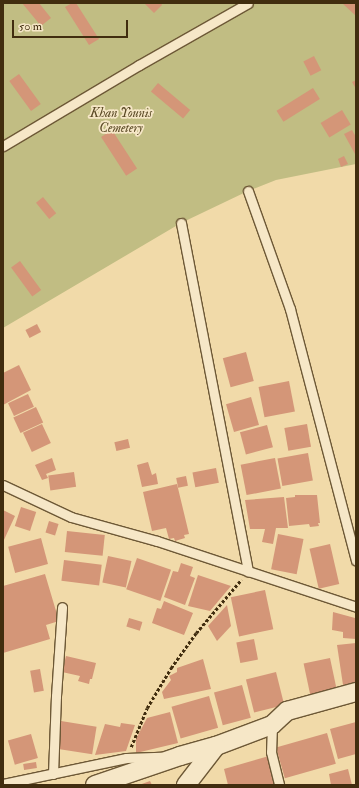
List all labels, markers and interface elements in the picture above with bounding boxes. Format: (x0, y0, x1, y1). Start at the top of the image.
scale bar (14, 12, 130, 38)
text: 50 m (19, 19, 42, 34)
park label: Khan Younis Cemetery (90, 106, 152, 137)

